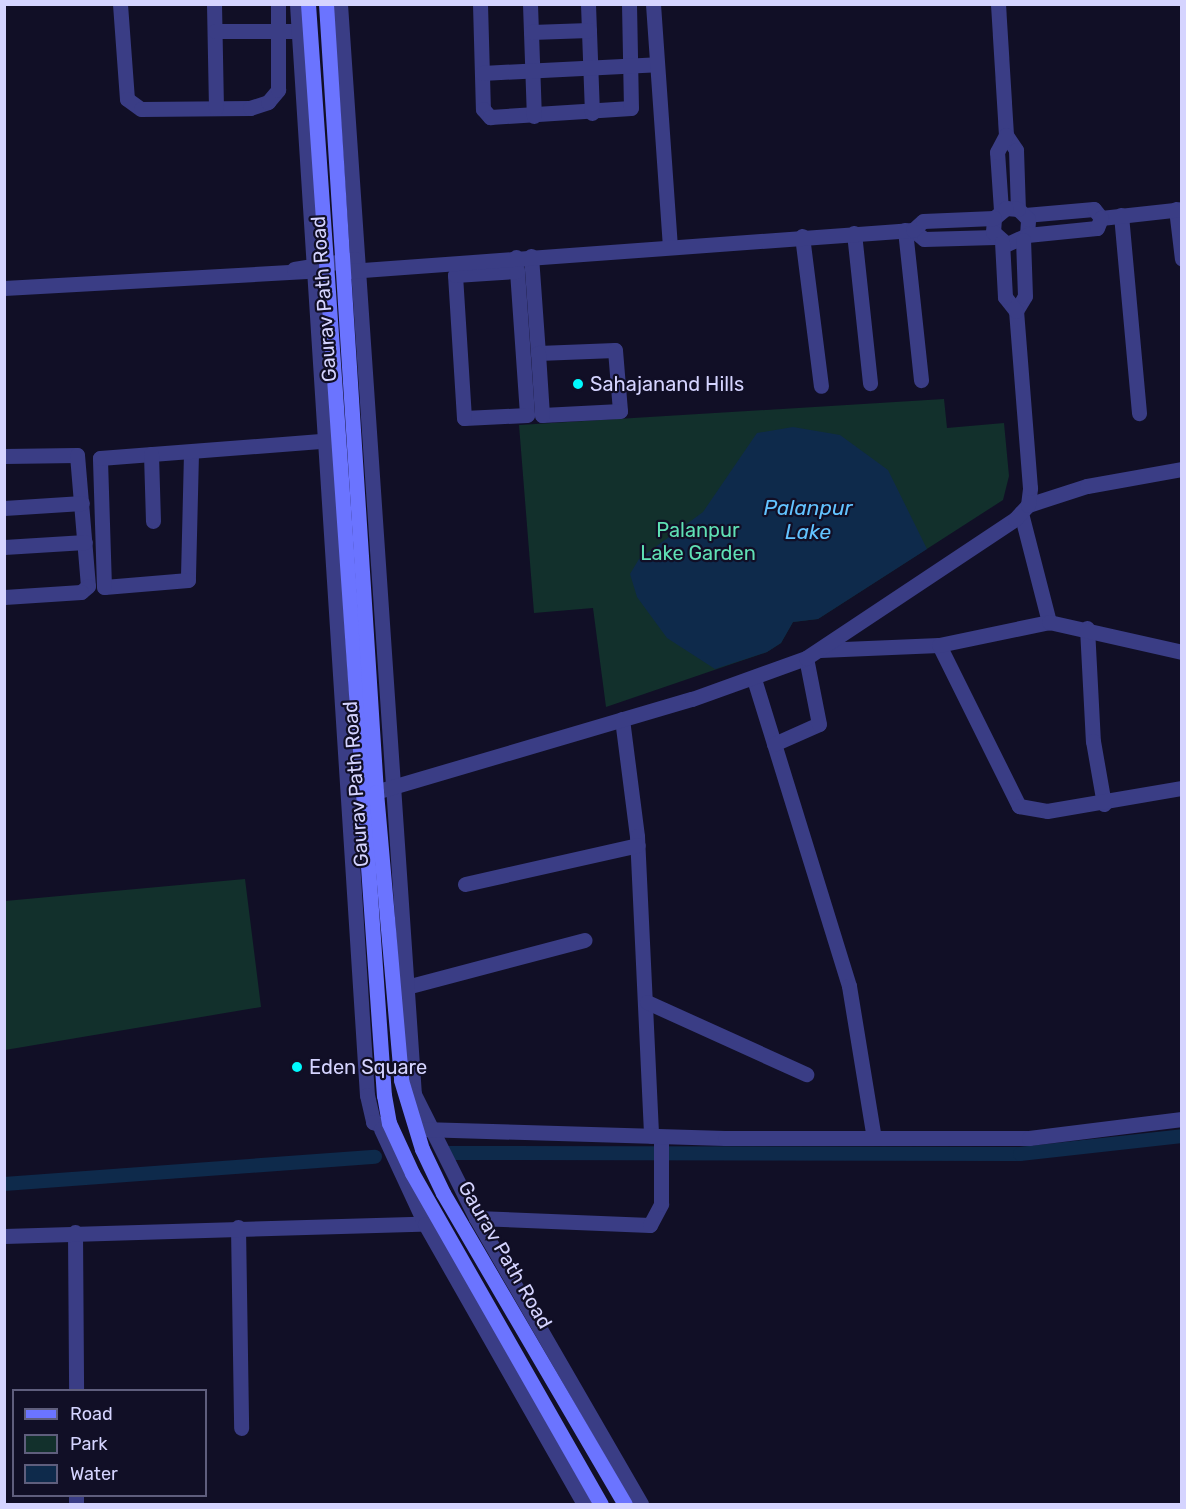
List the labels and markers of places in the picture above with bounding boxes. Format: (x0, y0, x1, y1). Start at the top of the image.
place label: Sahajanand Hills (590, 372, 744, 396)
marker: Sahajanand Hills (571, 377, 585, 391)
place label: Eden Square (309, 1055, 427, 1079)
marker: Eden Square (290, 1060, 304, 1074)

